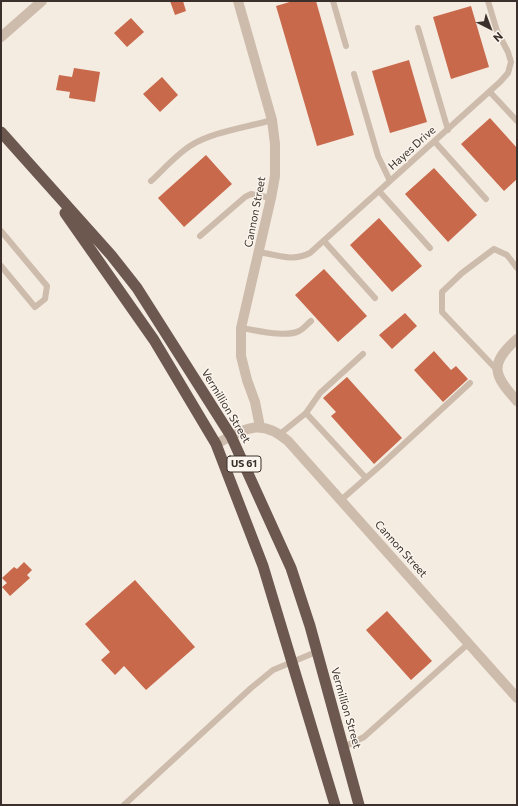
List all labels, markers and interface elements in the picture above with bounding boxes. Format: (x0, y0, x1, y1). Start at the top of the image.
north arrow (470, 8, 510, 48)
text: N (491, 30, 506, 45)
street label: Hayes Drive (386, 123, 438, 173)
street label: Cannon Street (242, 175, 268, 249)
street label: Vermillion Street (199, 367, 253, 445)
road number: US 61 (227, 456, 261, 472)
street label: Cannon Street (372, 518, 430, 580)
street label: Vermillion Street (328, 666, 364, 750)

